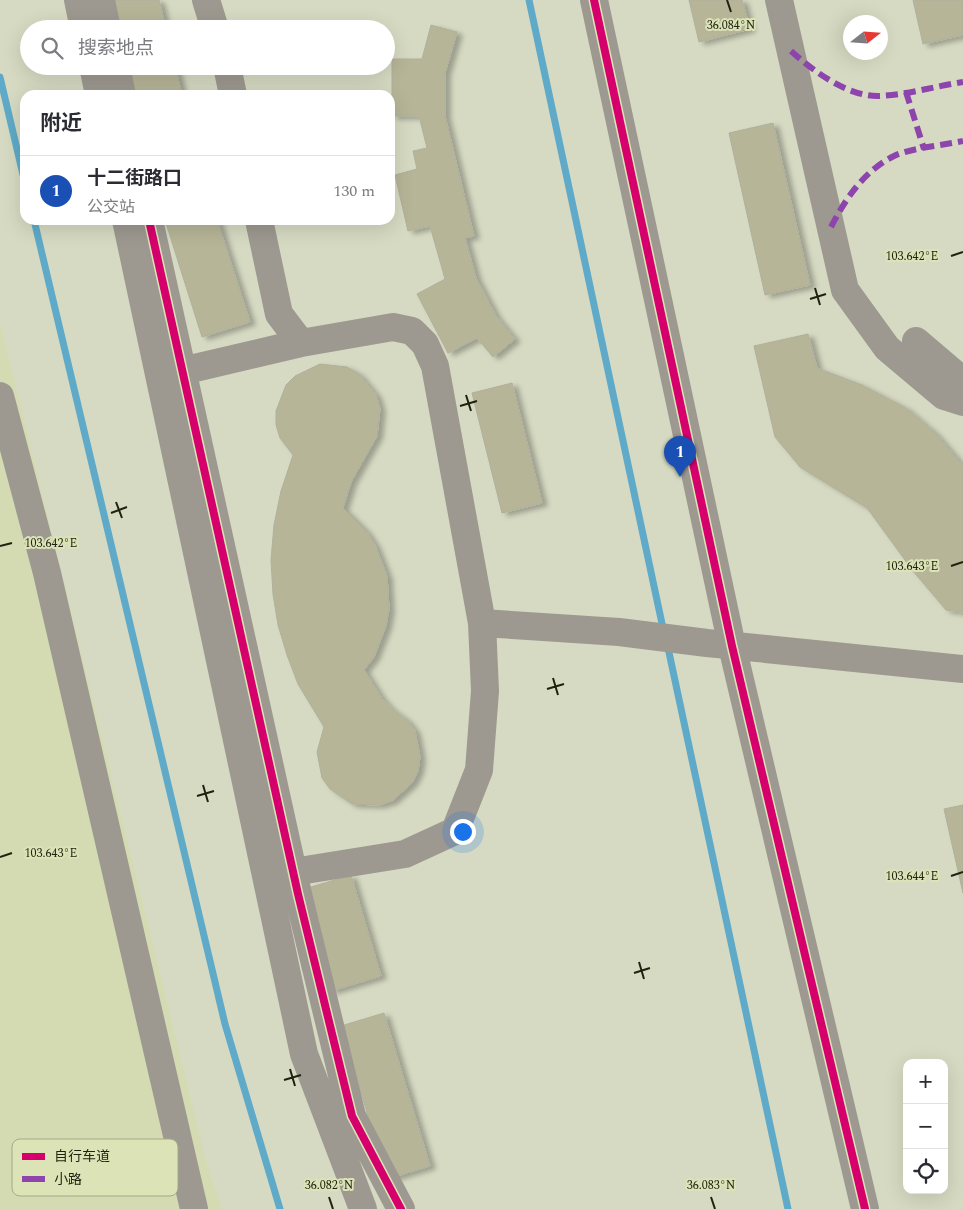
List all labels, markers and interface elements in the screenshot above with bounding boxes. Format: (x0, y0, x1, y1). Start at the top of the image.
north arrow (843, 15, 888, 60)
text: 36.084°N (707, 16, 755, 35)
search box (20, 20, 395, 75)
icon: search (38, 34, 66, 62)
text: 搜索地点 (78, 34, 154, 63)
text: 附近 (40, 108, 82, 140)
text: 十二街路口 (87, 164, 182, 193)
text: 1 (52, 179, 60, 203)
text: 130 m (333, 179, 375, 203)
text: 公交站 (87, 195, 135, 219)
text: 103.642°E (886, 247, 938, 266)
pin: 1 (664, 436, 696, 477)
text: 103.642°E (25, 534, 77, 553)
text: 103.643°E (886, 557, 938, 576)
your location (450, 819, 476, 845)
text: 103.643°E (25, 844, 77, 863)
text: 103.644°E (886, 867, 938, 886)
map controls (903, 1059, 948, 1194)
button: + (903, 1059, 948, 1104)
button: − (903, 1104, 948, 1149)
legend (12, 1139, 178, 1196)
text: 自行车道 (54, 1146, 110, 1167)
button: locate (903, 1149, 948, 1194)
text: 小路 (54, 1169, 82, 1190)
text: 36.082°N (305, 1176, 353, 1195)
text: 36.083°N (687, 1176, 735, 1195)

